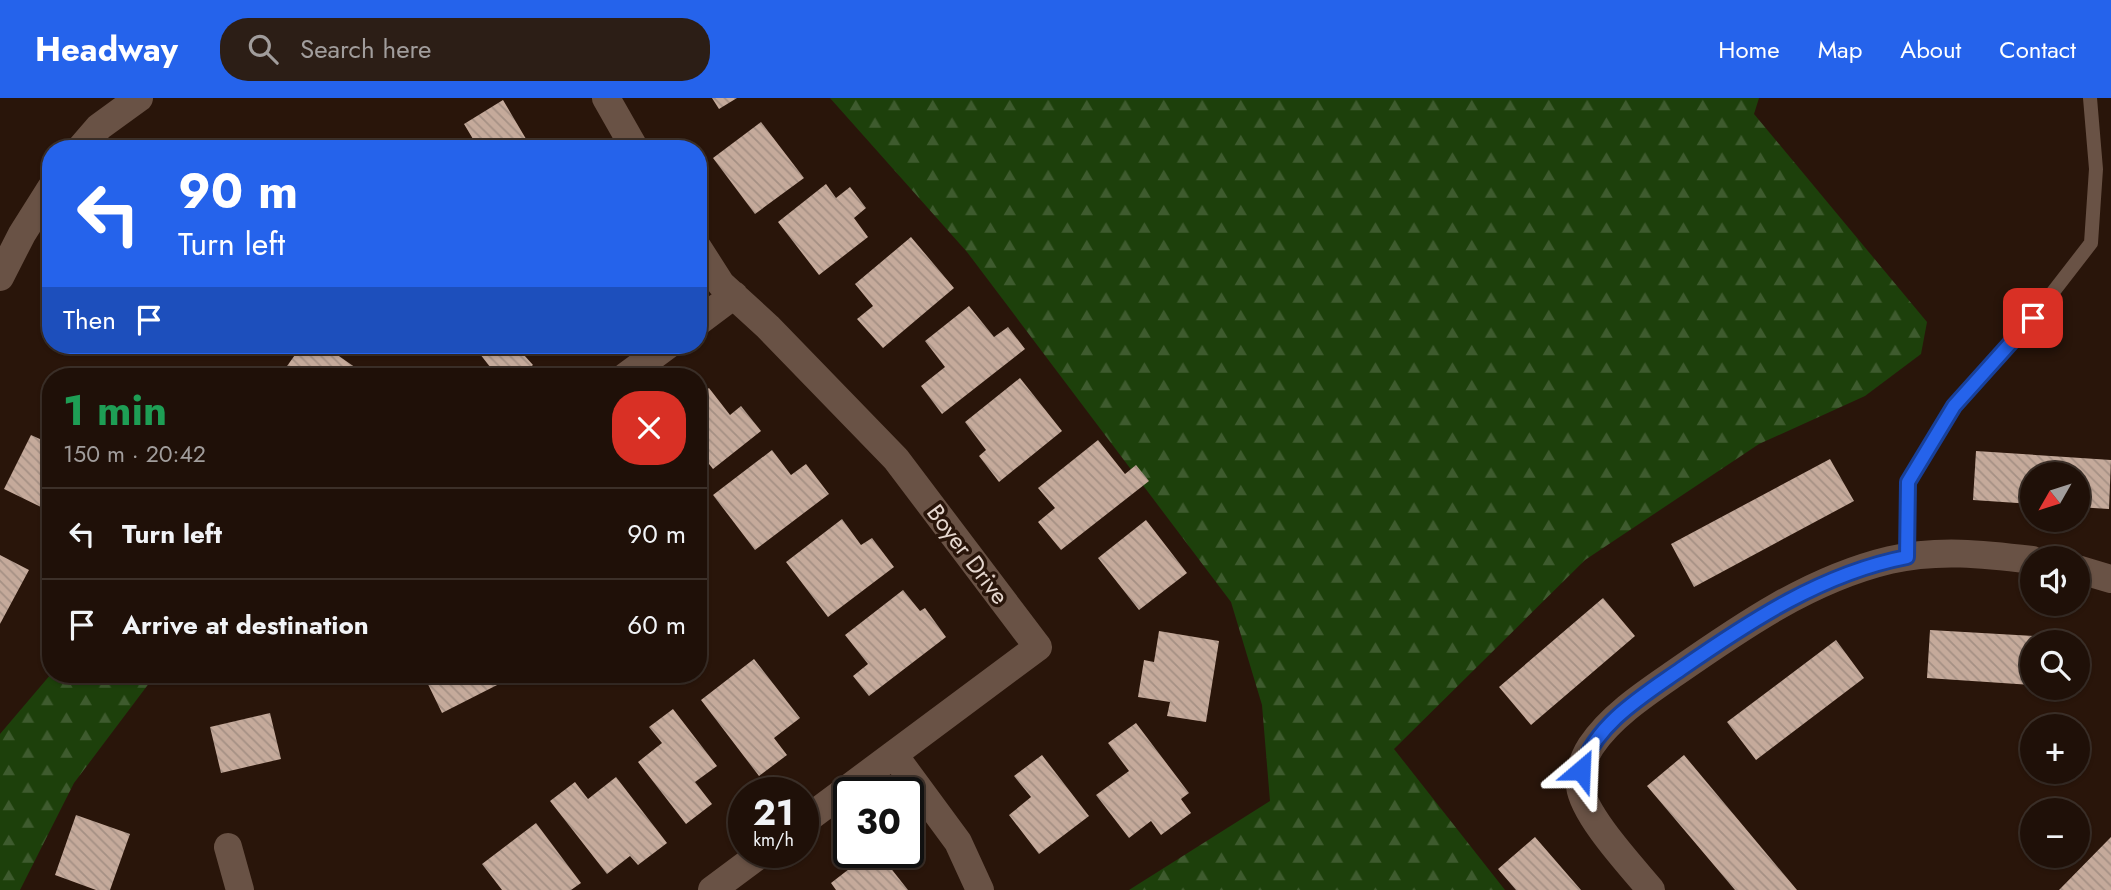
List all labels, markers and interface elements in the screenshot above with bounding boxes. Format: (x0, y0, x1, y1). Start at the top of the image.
search box (220, 18, 710, 81)
text: Headway (35, 26, 178, 73)
icon: search (244, 30, 282, 68)
text: Search here (300, 30, 431, 68)
text: Home (1718, 32, 1780, 67)
text: Map (1818, 32, 1862, 67)
text: About (1900, 32, 1961, 67)
text: Contact (1999, 32, 2076, 67)
text: 90 m (178, 156, 298, 226)
icon: left (63, 168, 154, 259)
text: Turn left (178, 221, 285, 267)
pin (2003, 288, 2063, 348)
icon: arrive (2014, 299, 2052, 337)
text: Then (63, 301, 116, 339)
icon: arrive (130, 301, 168, 339)
text: 1 min (63, 380, 167, 441)
button: close (612, 391, 686, 465)
text: 150 m · 20:42 (63, 437, 206, 471)
north arrow (2020, 462, 2090, 532)
map controls (2020, 462, 2090, 868)
street label: Boyer Drive (919, 497, 1017, 611)
icon: left (63, 515, 101, 553)
text: Turn left (122, 515, 222, 553)
text: 90 m (627, 515, 686, 553)
button: sound (2020, 546, 2090, 616)
icon: arrive (63, 606, 101, 644)
text: Arrive at destination (122, 606, 369, 644)
text: 60 m (627, 606, 686, 644)
button: search (2020, 630, 2090, 700)
button: + (2020, 714, 2090, 784)
position arrow (1544, 733, 1618, 807)
speed limit sign: 30 (833, 777, 924, 868)
text: 21 (753, 788, 794, 838)
button: − (2020, 798, 2090, 868)
text: km/h (753, 827, 794, 853)

